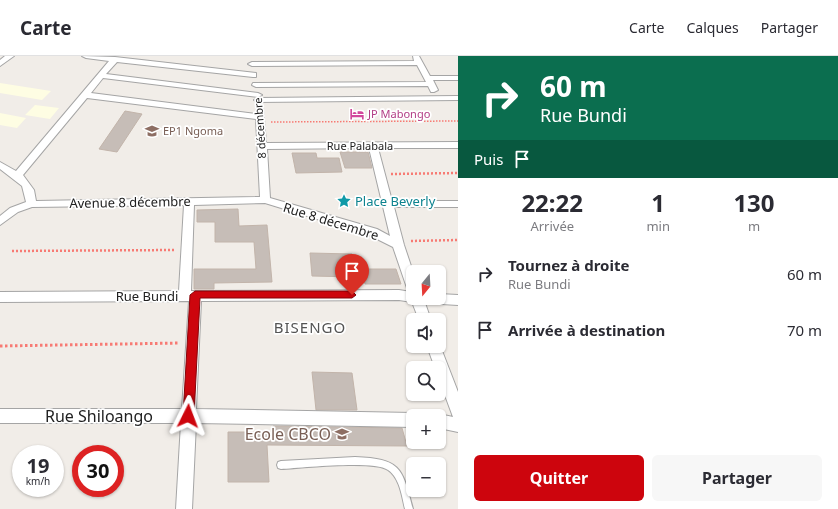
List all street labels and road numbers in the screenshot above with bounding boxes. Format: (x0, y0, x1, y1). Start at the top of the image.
street label: 8 décembre (250, 97, 269, 159)
street label: Rue Palabala (327, 138, 393, 153)
street label: Avenue 8 décembre (69, 192, 191, 212)
street label: Rue 8 décembre (281, 198, 381, 244)
street label: Rue Bundi (116, 287, 178, 305)
street label: Rue Shiloango (45, 405, 153, 427)

